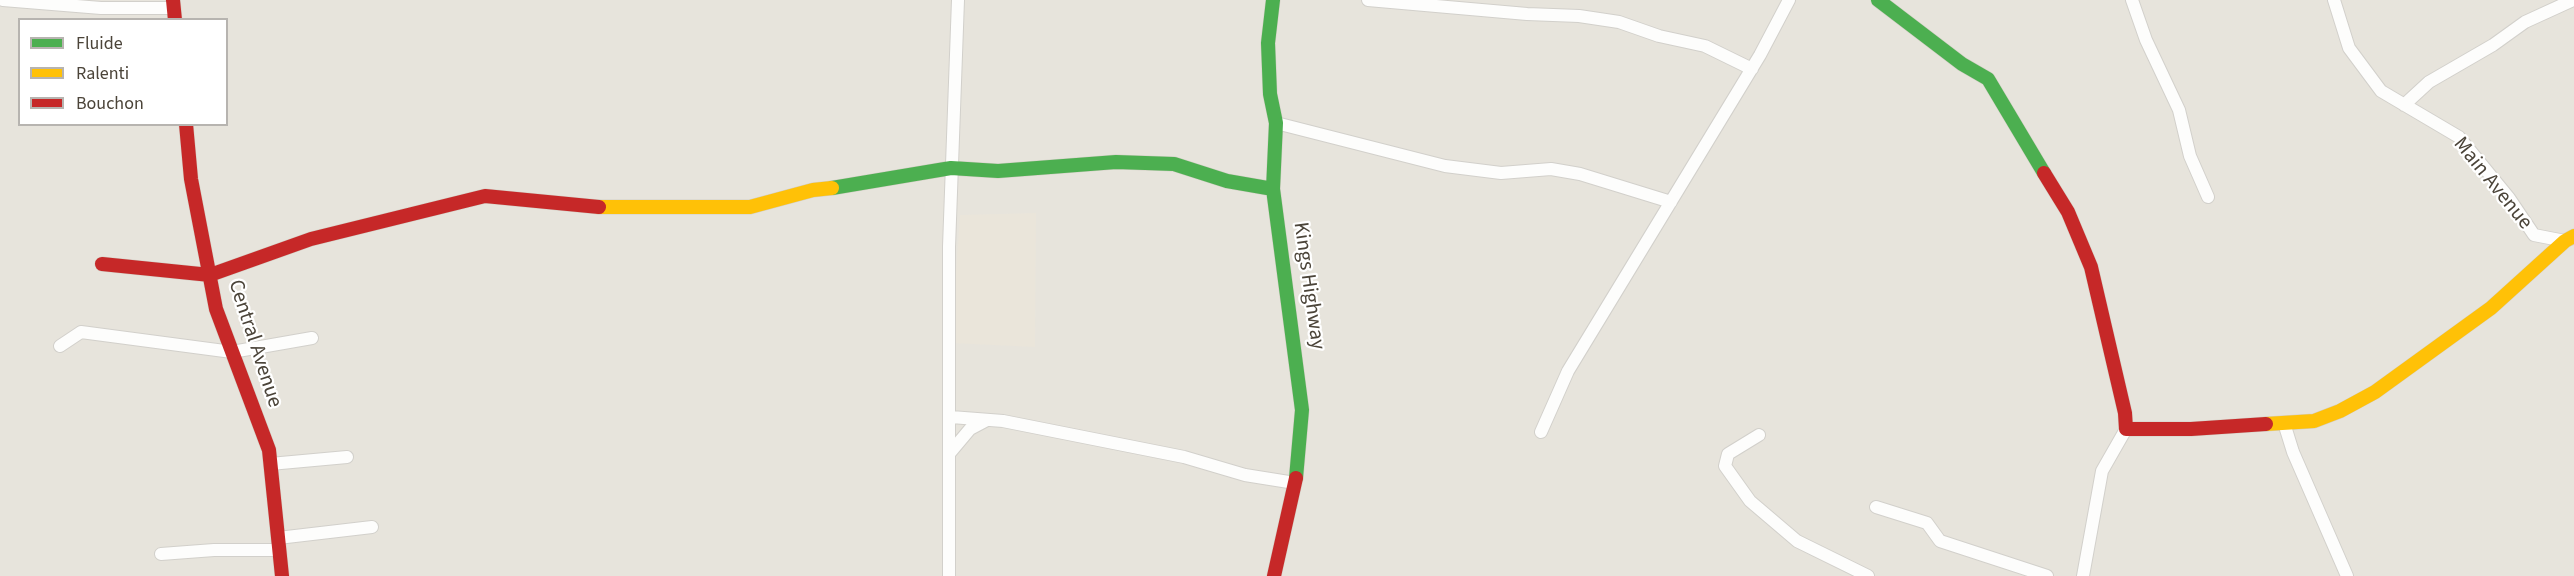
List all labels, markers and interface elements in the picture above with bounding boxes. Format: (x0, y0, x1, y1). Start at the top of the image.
legend (18, 18, 228, 126)
text: Fluide (76, 31, 123, 56)
text: Ralenti (76, 61, 129, 86)
text: Bouchon (76, 91, 144, 116)
street label: Main Avenue (2447, 133, 2537, 235)
street label: Kings Highway (1287, 221, 1329, 351)
street label: Central Avenue (222, 277, 286, 411)

